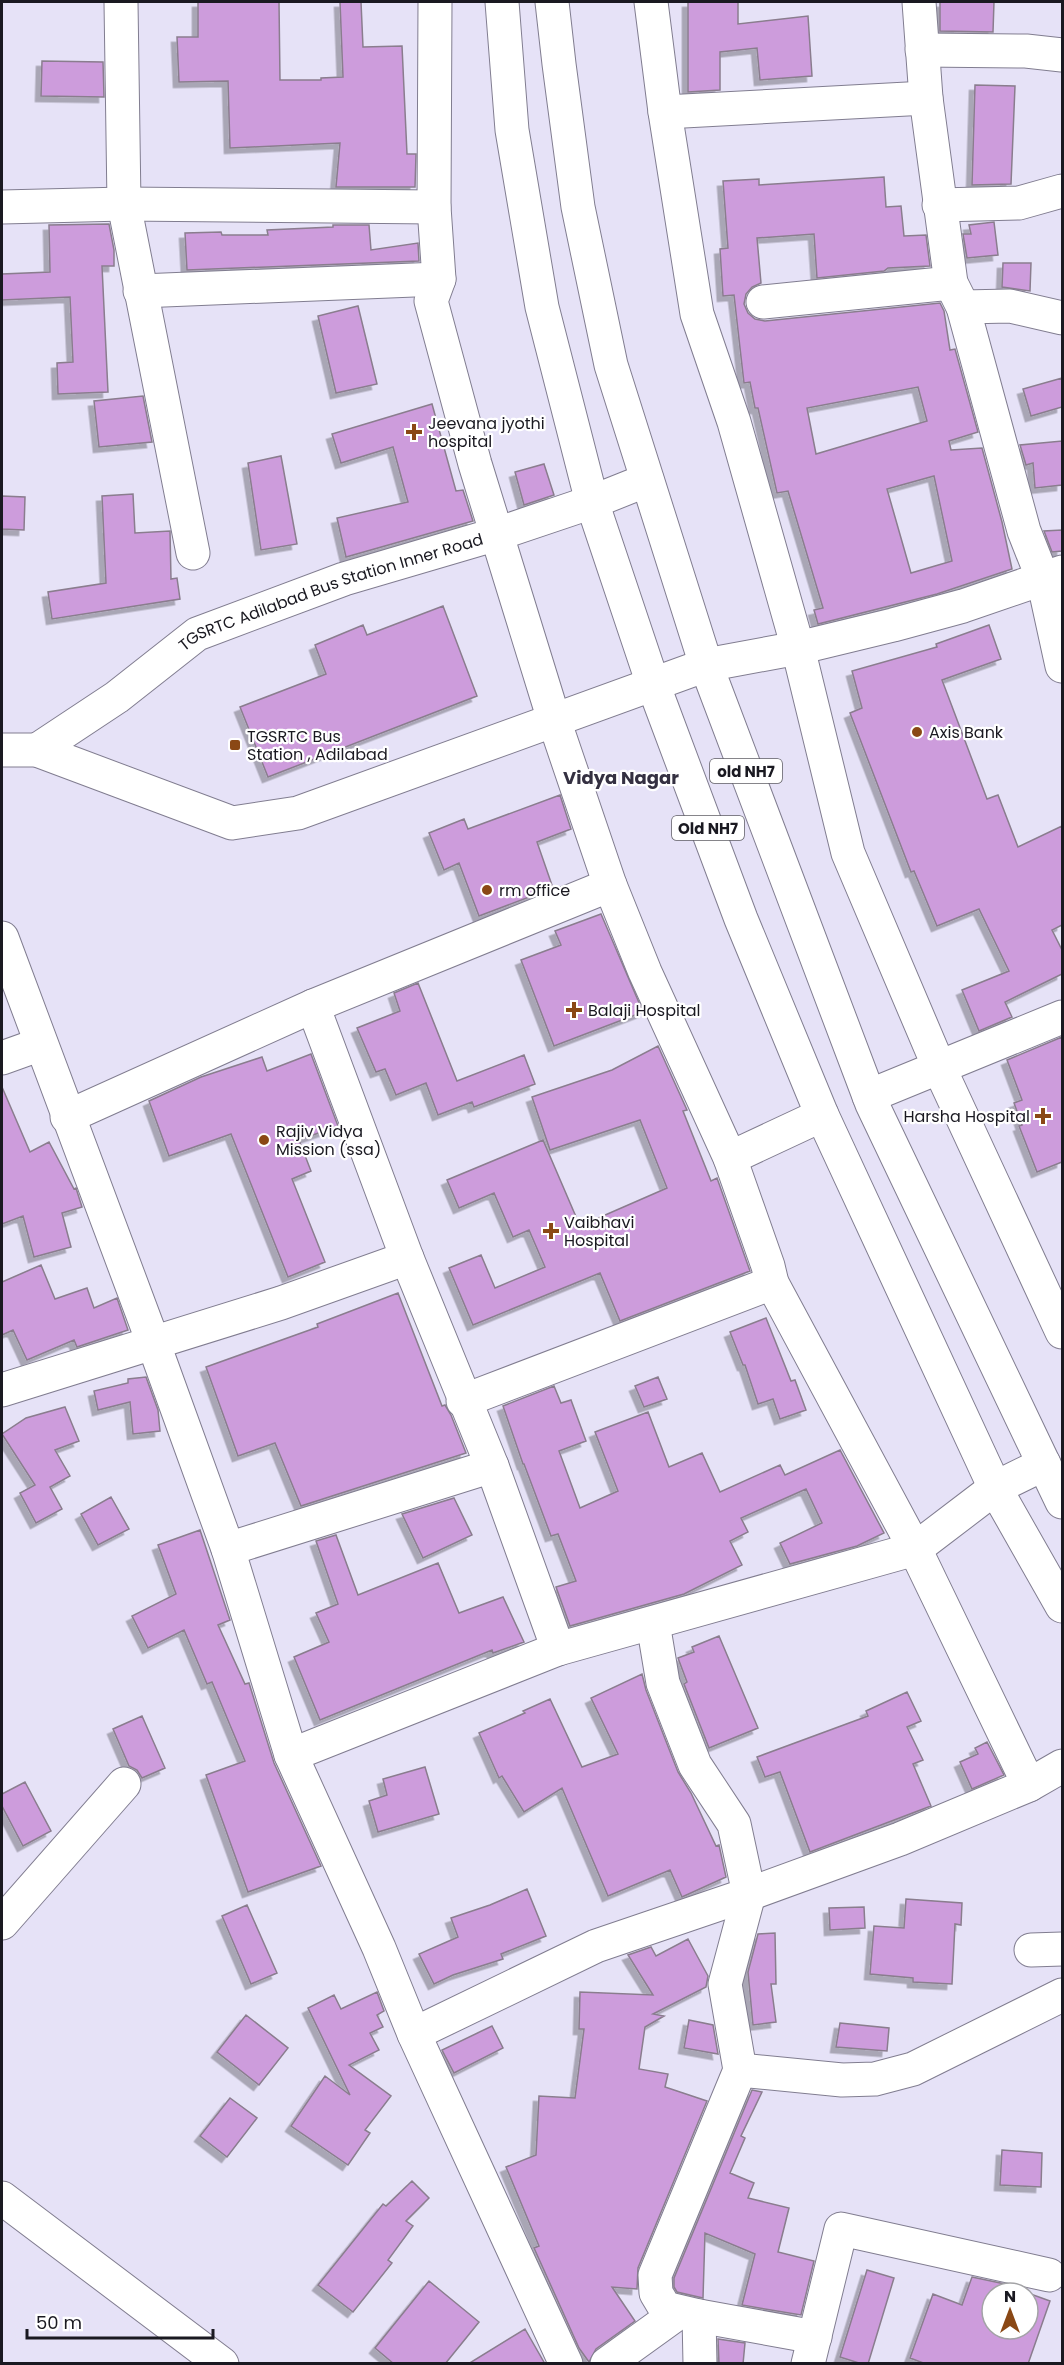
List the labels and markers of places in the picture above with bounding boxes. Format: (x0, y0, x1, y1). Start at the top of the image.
place label: Jeevana jyothi hospital (428, 412, 545, 453)
marker: Jeevana jyothi hospital (405, 423, 423, 441)
place label: Axis Bank (929, 721, 1004, 744)
place label: TGSRTC Bus Station , Adilabad (247, 725, 388, 766)
marker: Axis Bank (910, 725, 924, 739)
marker: TGSRTC Bus Station , Adilabad (228, 738, 242, 752)
place label: rm office (499, 879, 570, 902)
marker: rm office (480, 883, 494, 897)
place label: Balaji Hospital (588, 999, 701, 1022)
marker: Balaji Hospital (565, 1001, 583, 1019)
place label: Harsha Hospital (903, 1105, 1030, 1128)
marker: Harsha Hospital (1034, 1107, 1052, 1125)
place label: Rajiv Vidya Mission (ssa) (276, 1120, 381, 1161)
marker: Rajiv Vidya Mission (ssa) (257, 1133, 271, 1147)
place label: Vaibhavi Hospital (564, 1211, 634, 1252)
marker: Vaibhavi Hospital (542, 1222, 560, 1240)

